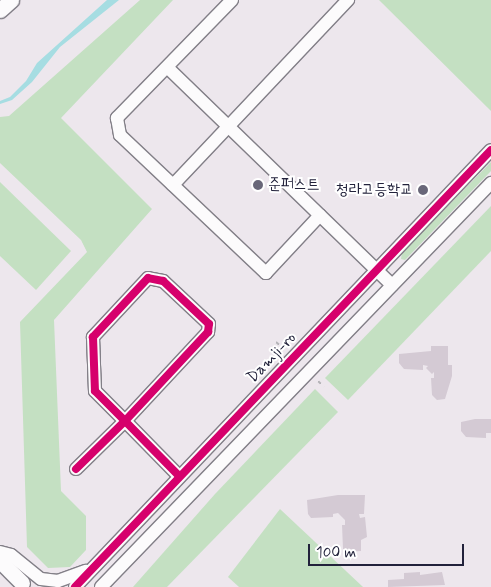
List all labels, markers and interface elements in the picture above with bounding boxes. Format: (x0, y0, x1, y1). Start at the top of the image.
place label: 준퍼스트 (268, 175, 320, 195)
marker: 준퍼스트 (252, 179, 264, 191)
place label: 청라고등학교 (336, 180, 413, 200)
marker: 청라고등학교 (417, 184, 429, 196)
street label: Damji-ro (243, 329, 301, 387)
scale bar (311, 534, 467, 566)
text: 100 m (316, 543, 356, 563)

